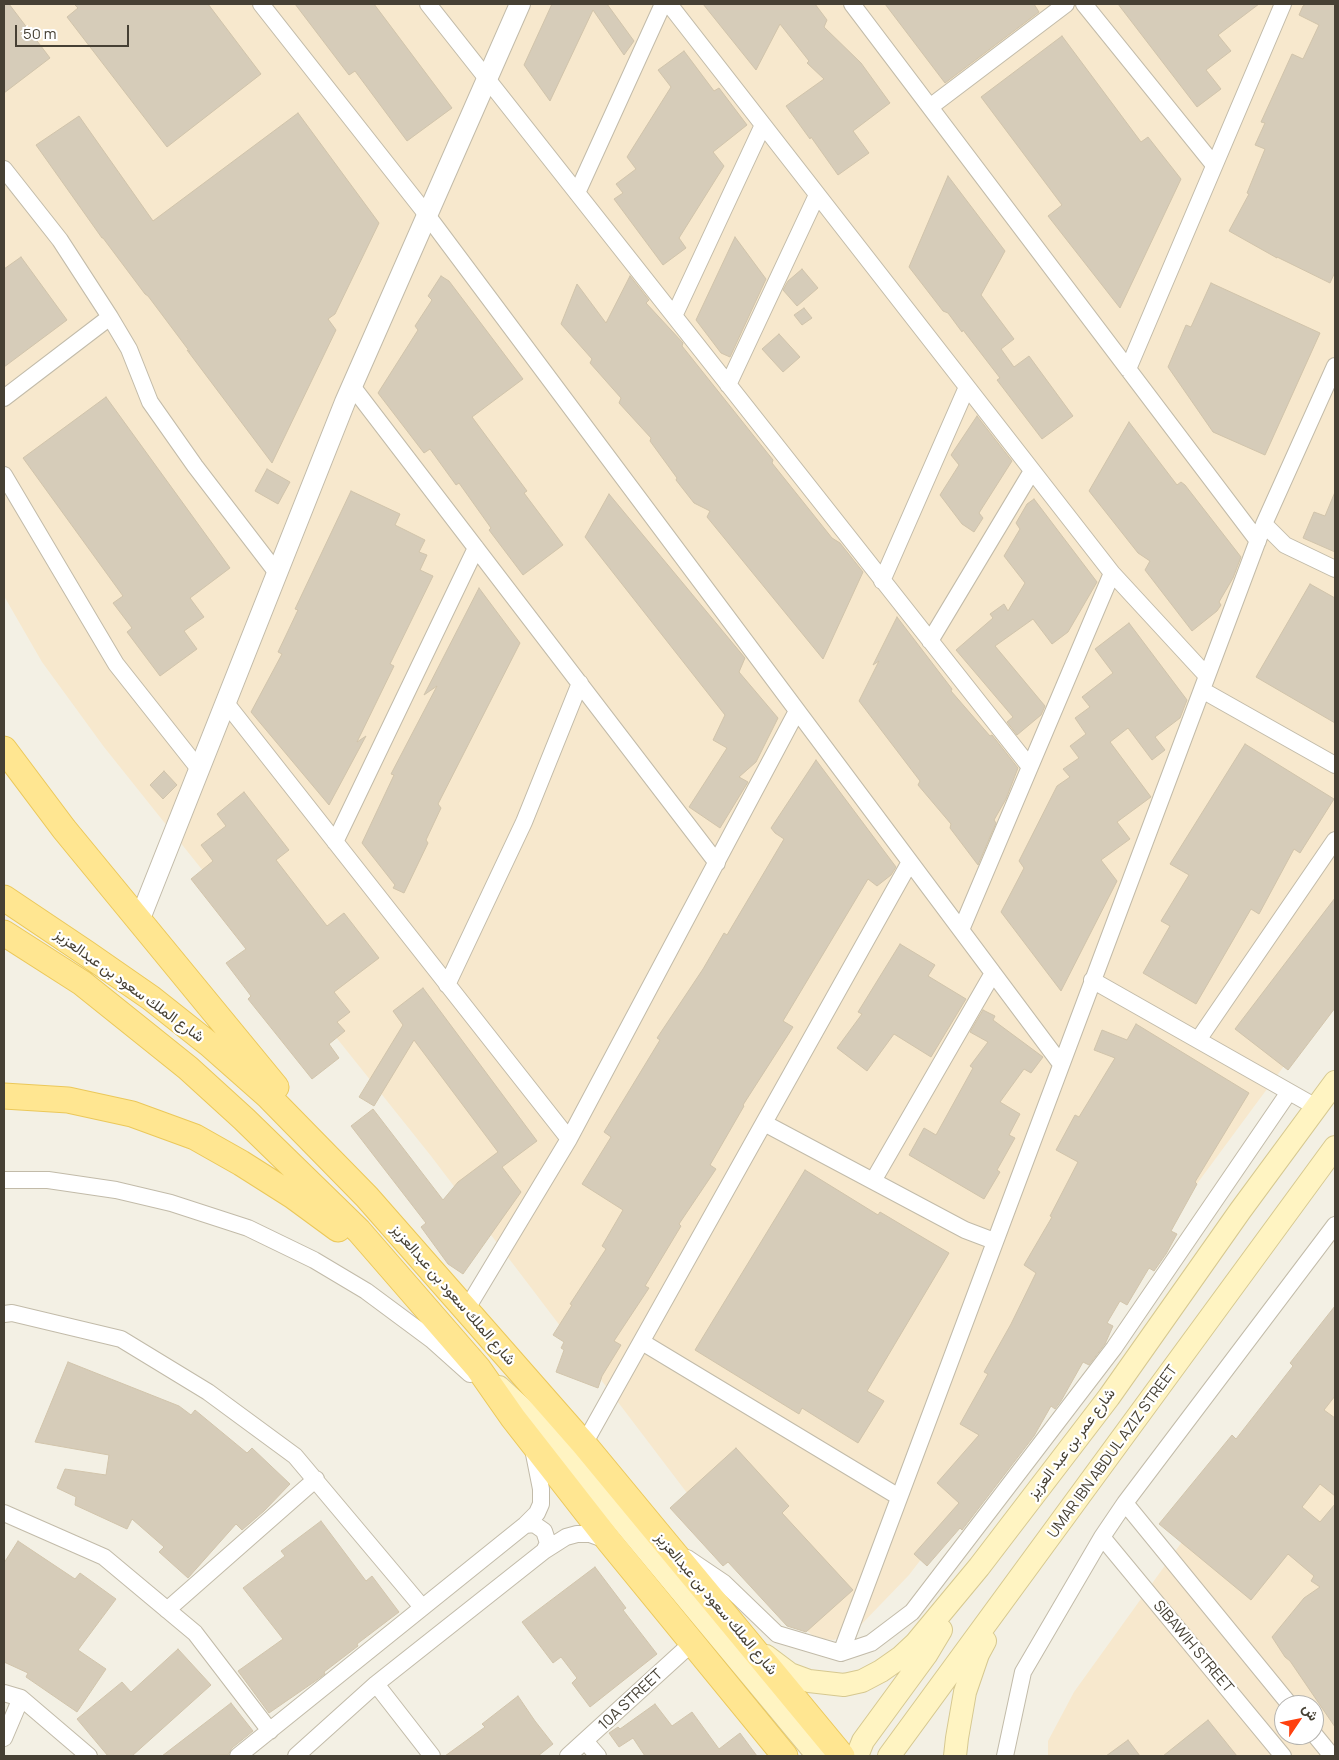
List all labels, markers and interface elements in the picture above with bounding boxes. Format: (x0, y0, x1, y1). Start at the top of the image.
scale bar (18, 15, 131, 47)
text: 50 m (23, 23, 57, 44)
street label: شارع الملك سعود بن عبدالعزيز (51, 926, 207, 1046)
street label: شارع الملك سعود بن عبدالعزيز (387, 1221, 519, 1369)
street label: UMAR IBN ABDUL AZIZ STREET (1044, 1362, 1182, 1542)
street label: شارع عمر بن عبد العزيز (1025, 1385, 1119, 1503)
street label: شارع الملك سعود بن عبدالعزيز (651, 1529, 781, 1679)
street label: SIBAWIH STREET (1149, 1597, 1237, 1697)
street label: 10A STREET (595, 1666, 667, 1734)
north arrow (1274, 1695, 1324, 1745)
text: ش (1298, 1700, 1324, 1724)

